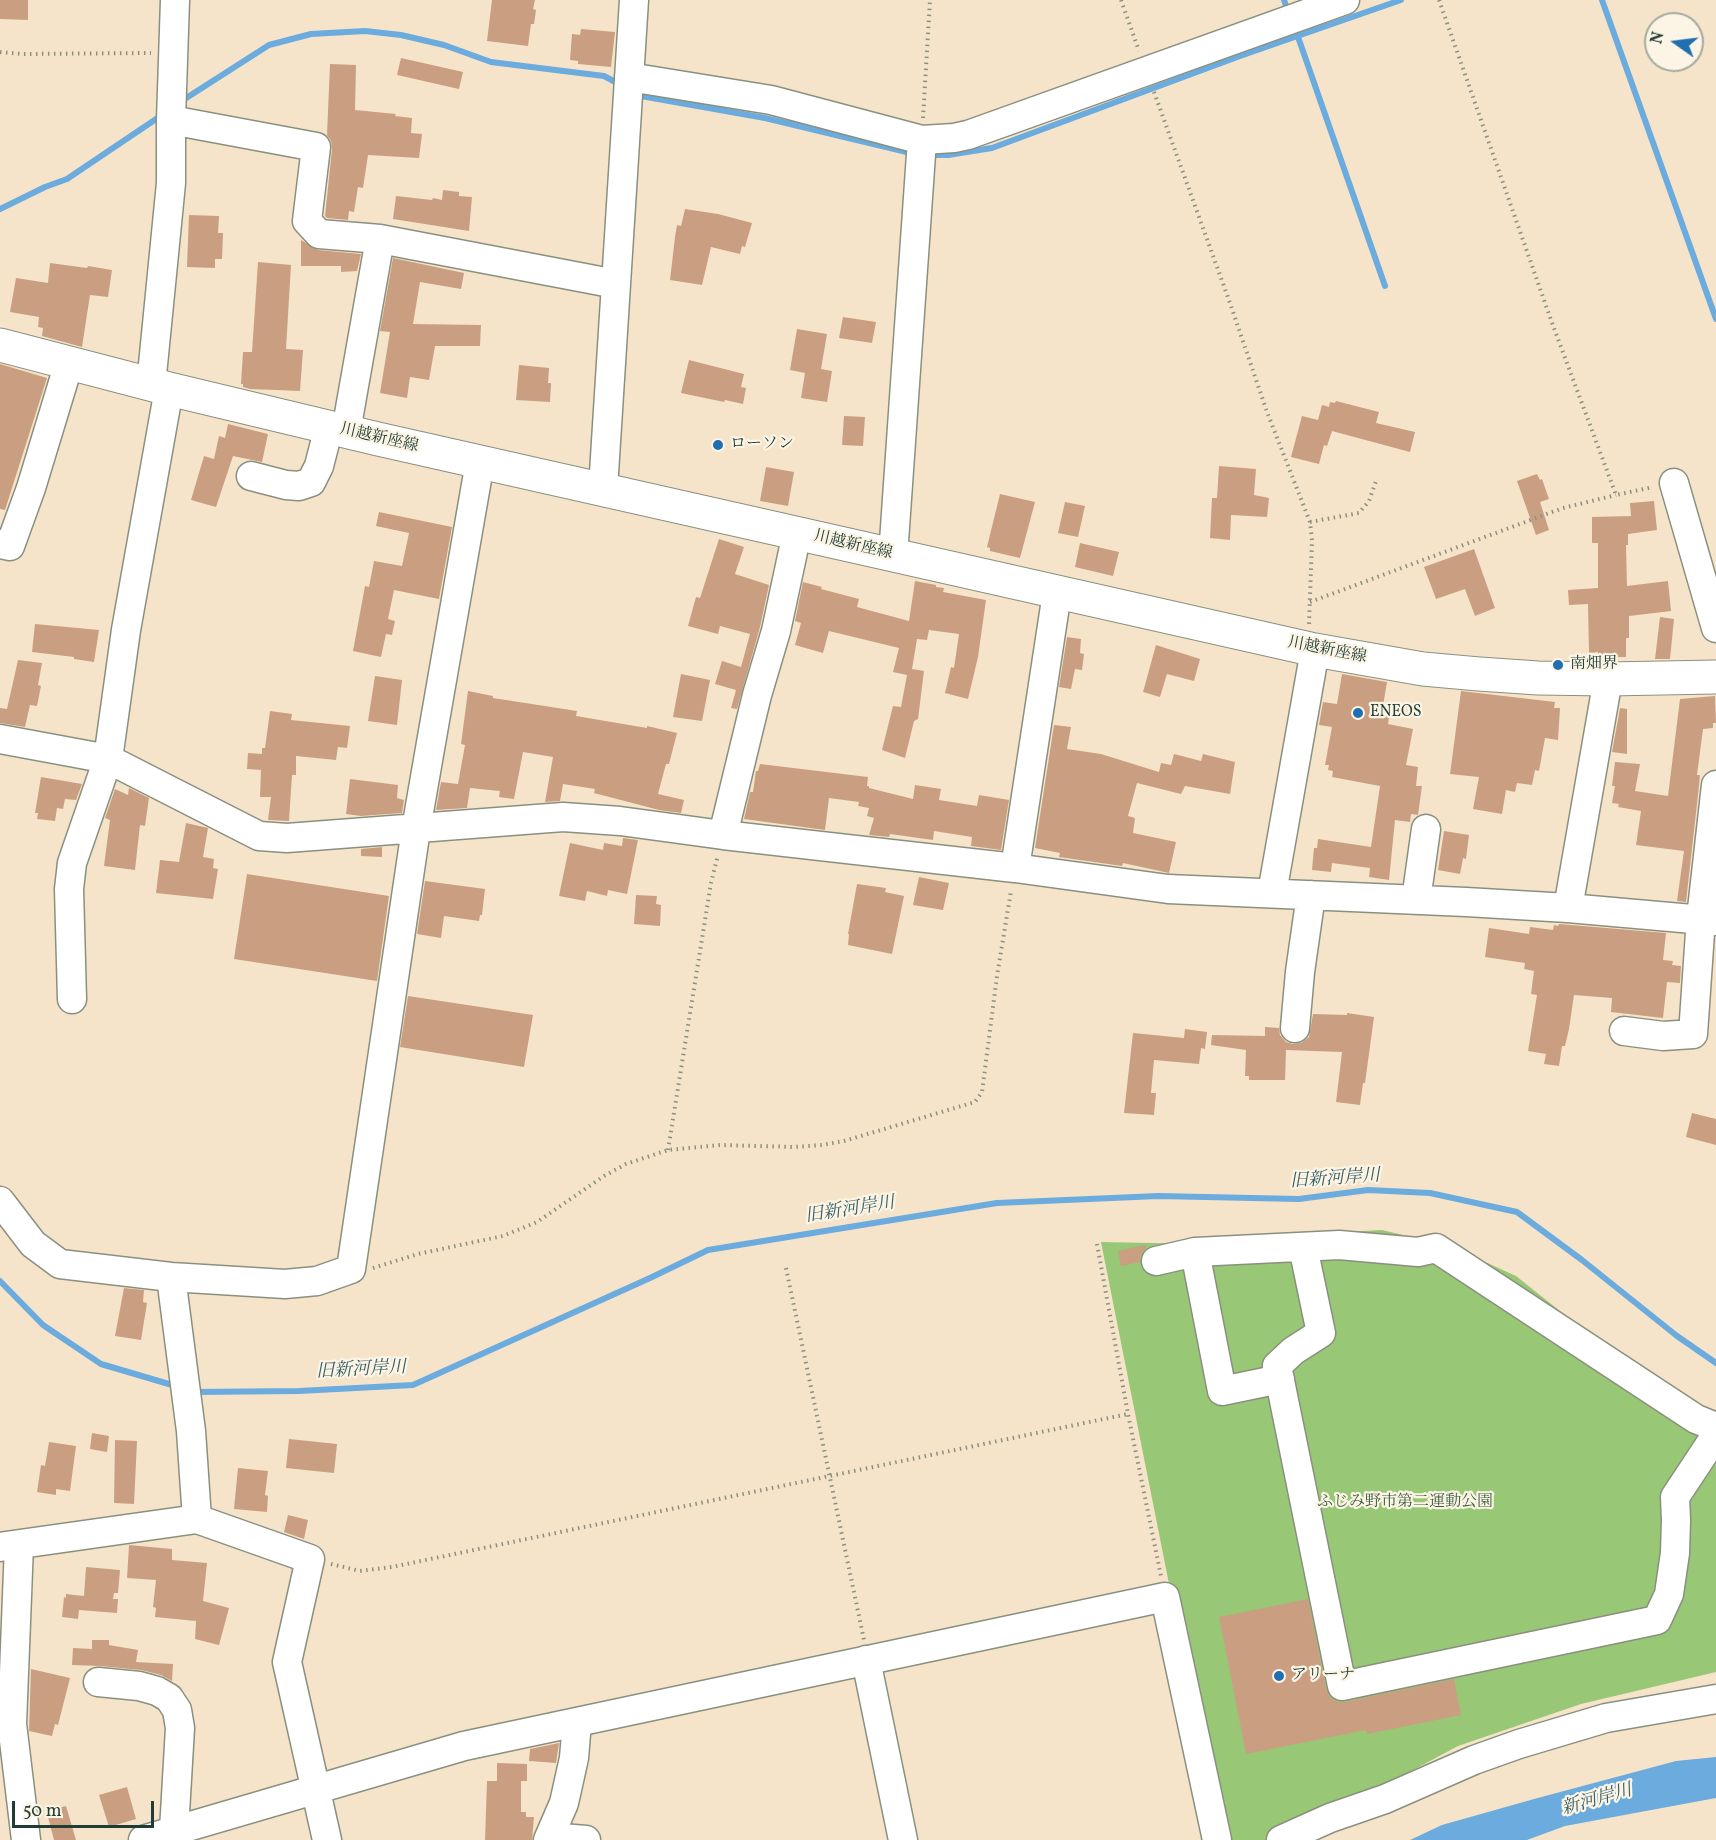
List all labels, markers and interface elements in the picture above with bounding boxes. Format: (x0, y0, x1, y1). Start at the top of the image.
north arrow (1644, 12, 1704, 72)
text: N (1646, 30, 1671, 46)
street label: 川越新座線 (338, 421, 420, 457)
place label: ローソン (730, 435, 794, 455)
marker: ローソン (711, 438, 725, 452)
street label: 川越新座線 (812, 528, 894, 564)
street label: 川越新座線 (1286, 634, 1368, 668)
place label: 南畑界 (1570, 655, 1618, 675)
marker: 南畑界 (1551, 658, 1565, 672)
place label: ENEOS (1370, 703, 1422, 723)
marker: ENEOS (1351, 706, 1365, 720)
water label: 旧新河岸川 (1289, 1166, 1381, 1194)
water label: 旧新河岸川 (804, 1193, 896, 1229)
water label: 旧新河岸川 (315, 1358, 407, 1384)
park label: ふじみ野市第二運動公園 (1317, 1493, 1493, 1513)
place label: アリーナ (1291, 1666, 1355, 1686)
marker: アリーナ (1272, 1669, 1286, 1683)
water label: 新河岸川 (1559, 1781, 1635, 1821)
scale bar (15, 1789, 158, 1827)
text: 50 m (23, 1799, 62, 1824)

